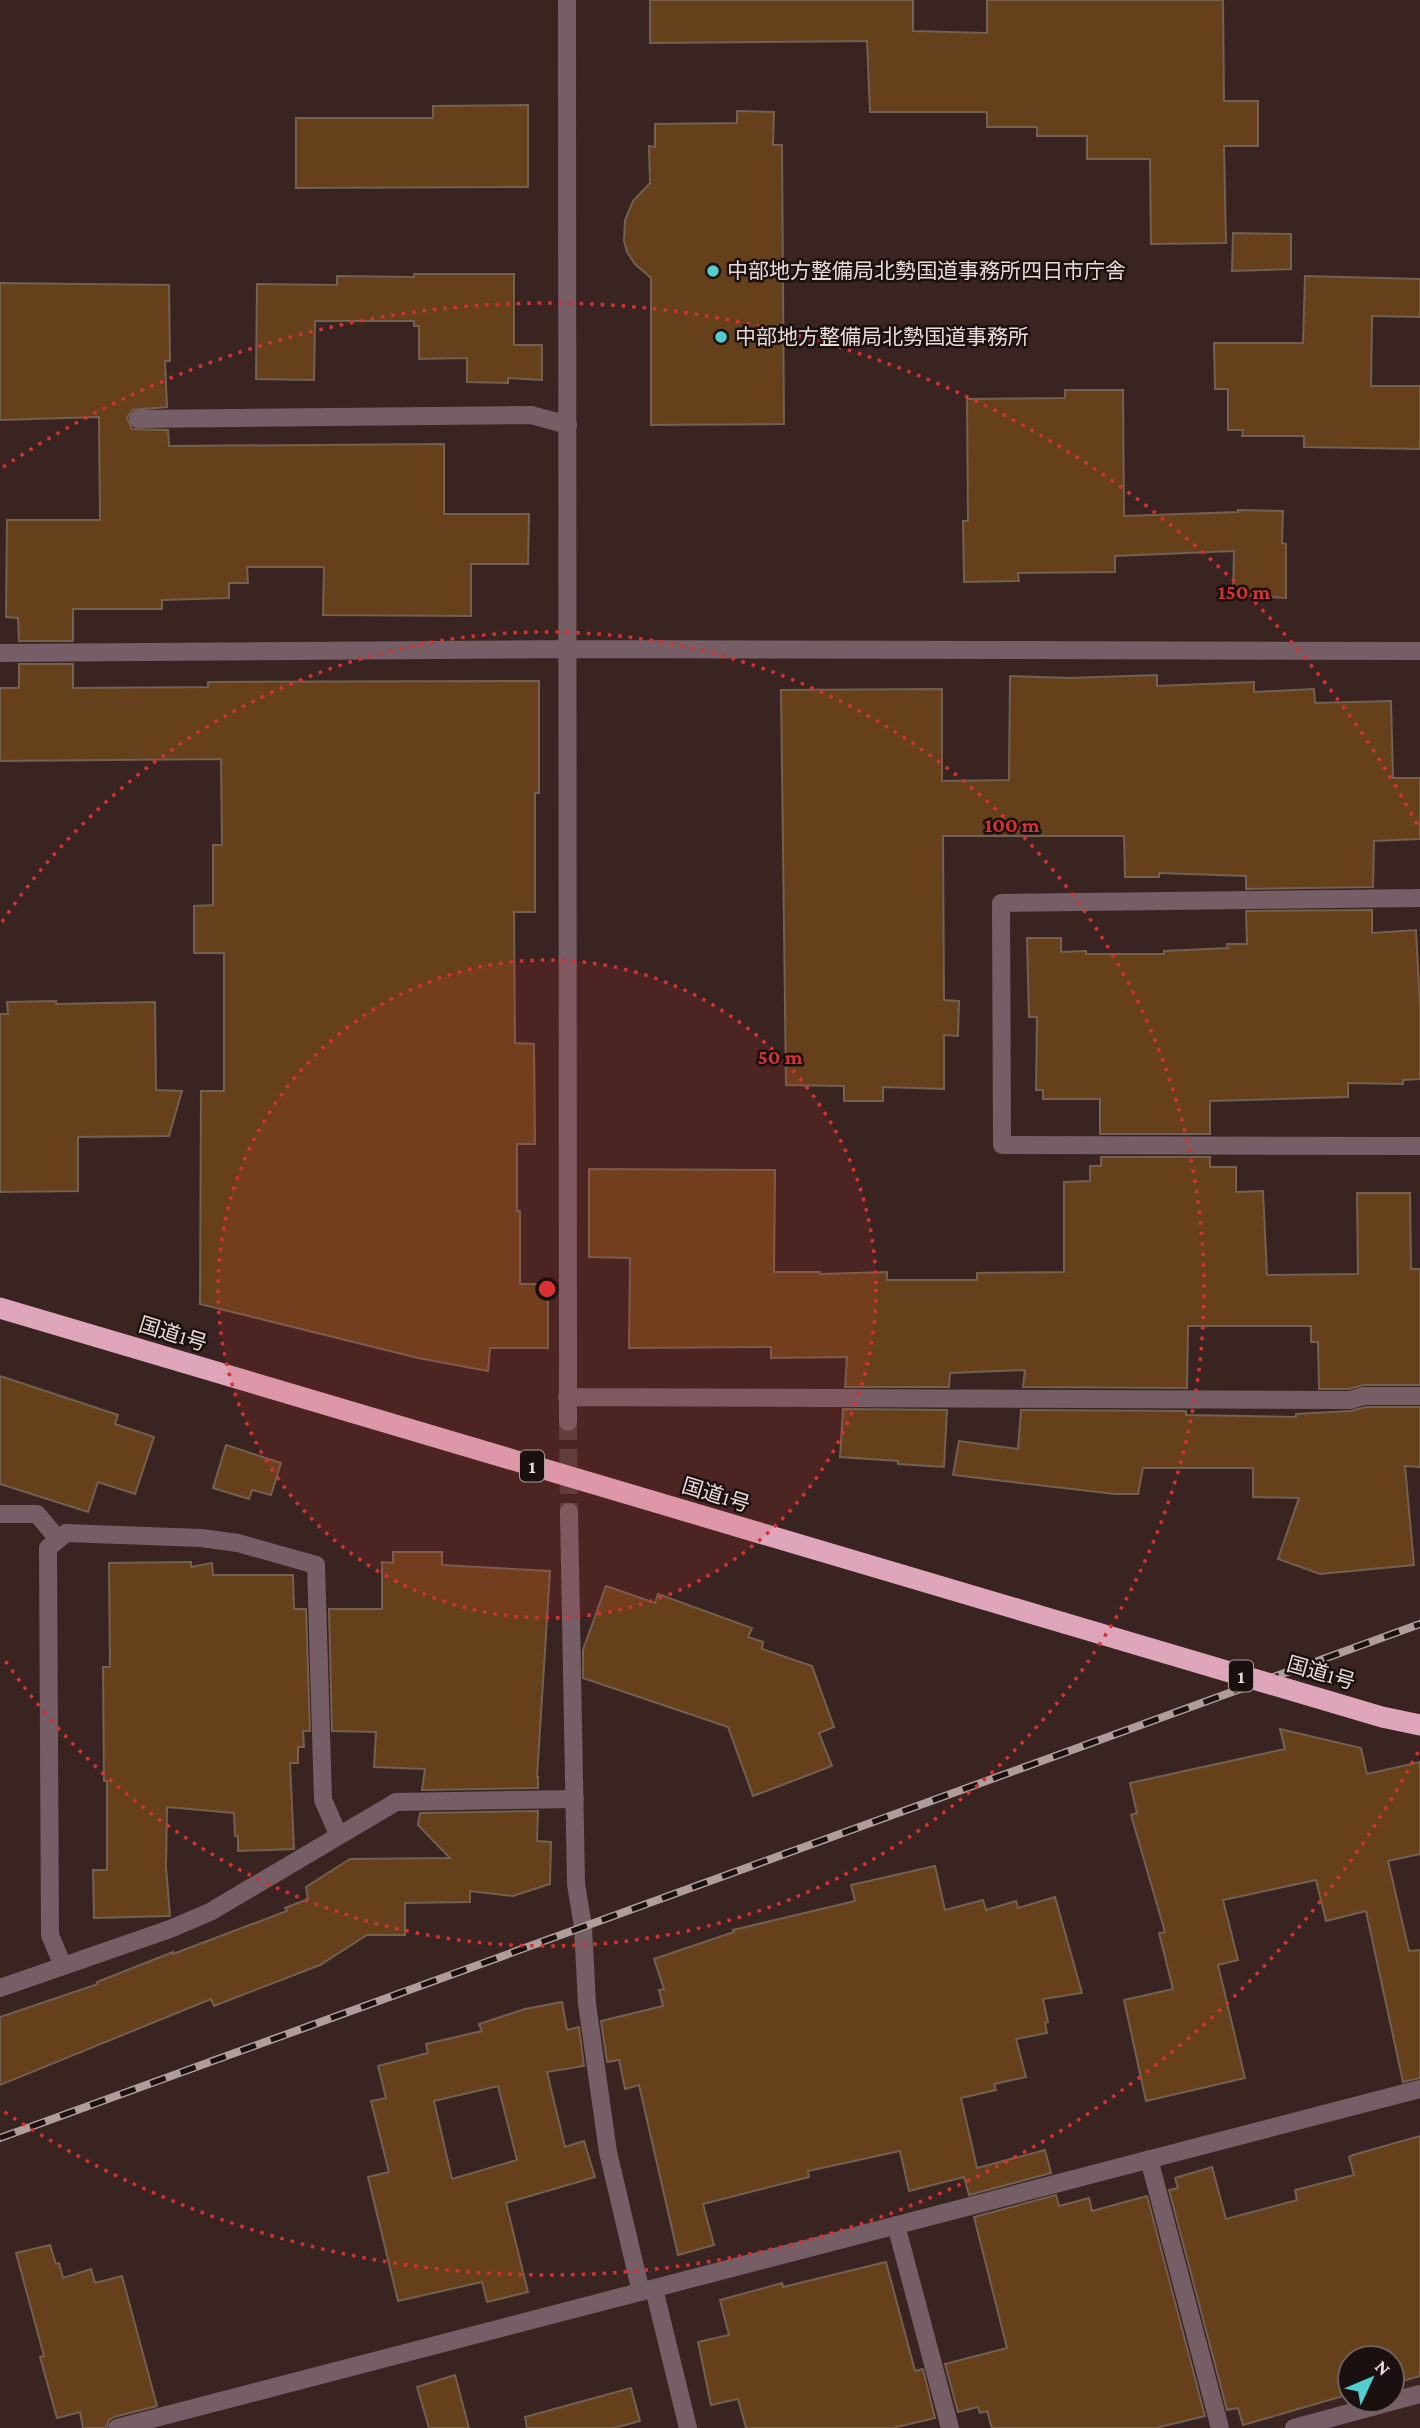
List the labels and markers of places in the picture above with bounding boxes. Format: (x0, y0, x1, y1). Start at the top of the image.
place label: 中部地方整備局北勢国道事務所四日市庁舎 (727, 259, 1126, 283)
marker: 中部地方整備局北勢国道事務所四日市庁舎 (705, 263, 721, 279)
place label: 中部地方整備局北勢国道事務所 (735, 325, 1029, 349)
marker: 中部地方整備局北勢国道事務所 (713, 329, 729, 345)
centre of rings (535, 1277, 559, 1301)

